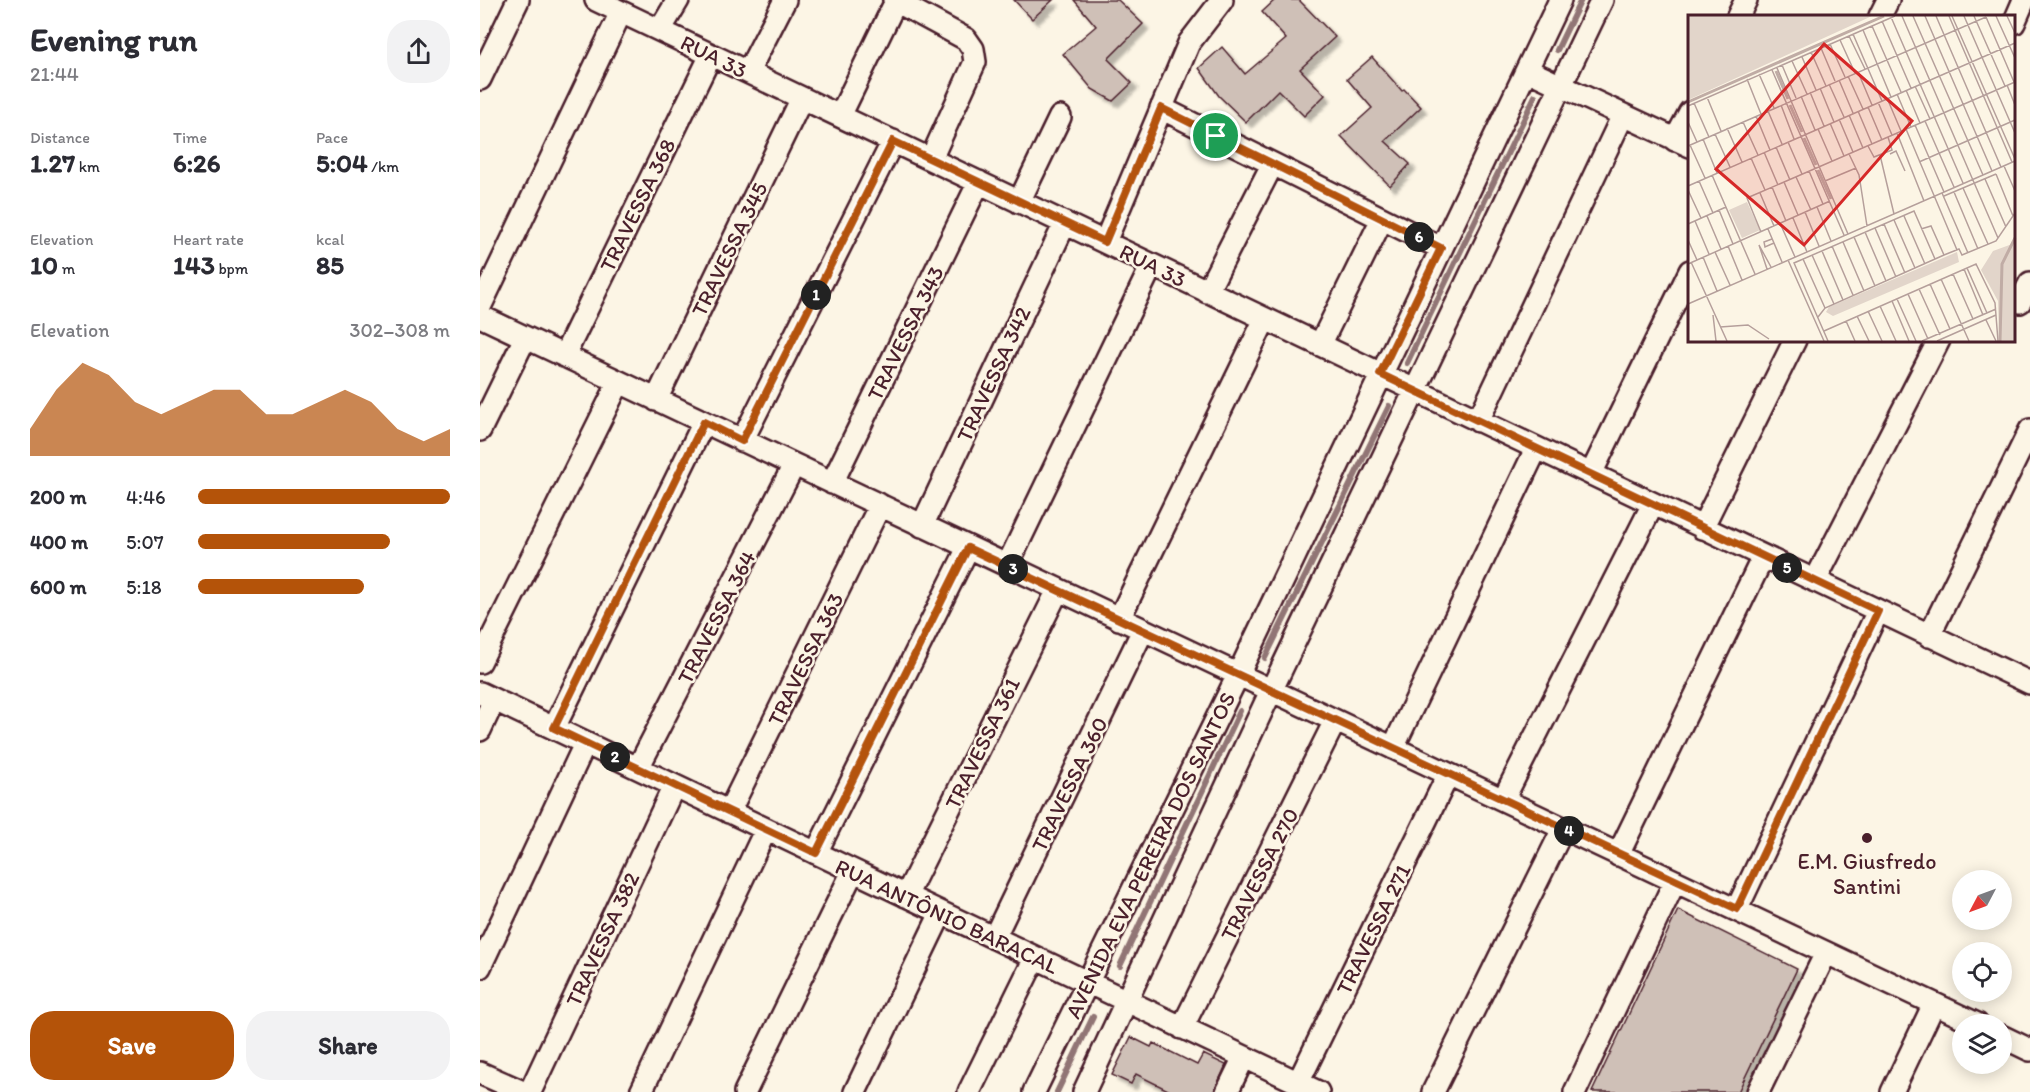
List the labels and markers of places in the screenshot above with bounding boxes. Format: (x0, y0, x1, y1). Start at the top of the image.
pin (1190, 110, 1241, 161)
pin: 6 (1404, 222, 1434, 252)
pin: 1 (801, 280, 831, 310)
pin: 5 (1772, 553, 1802, 583)
pin: 3 (998, 554, 1028, 584)
pin: 2 (600, 742, 630, 772)
pin: 4 (1554, 816, 1584, 846)
marker: E.M. Giusfredo Santini (1860, 831, 1874, 845)
place label: E.M. Giusfredo Santini (1798, 848, 1936, 900)

